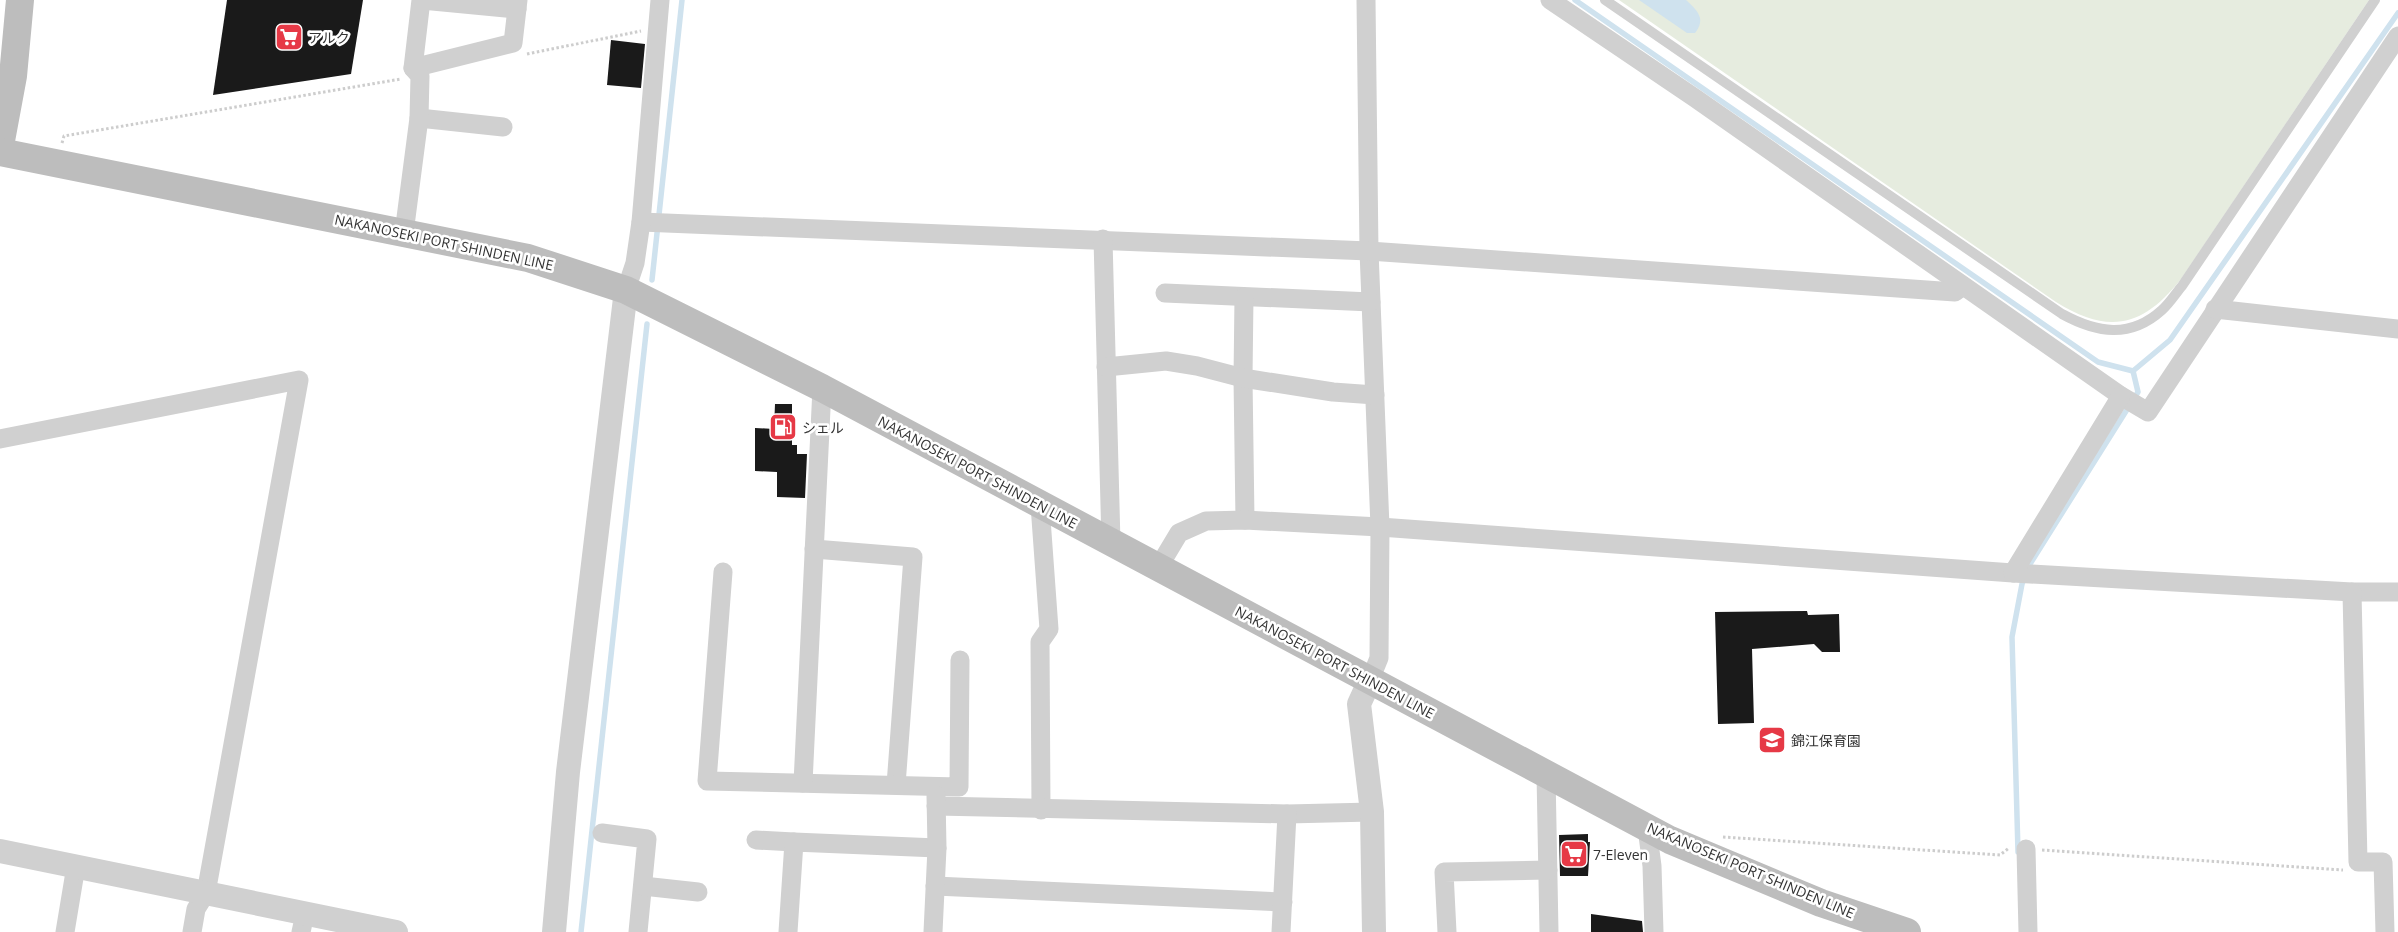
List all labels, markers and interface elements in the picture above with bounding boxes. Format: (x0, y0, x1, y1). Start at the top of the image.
supermarket icon: アルク (274, 22, 304, 52)
place label: アルク (308, 28, 350, 47)
street label: NAKANOSEKI PORT SHINDEN LINE (333, 210, 555, 274)
street label: NAKANOSEKI PORT SHINDEN LINE (875, 411, 1081, 533)
fuel station icon: シェル (768, 412, 798, 442)
place label: シェル (802, 418, 844, 437)
street label: NAKANOSEKI PORT SHINDEN LINE (1232, 601, 1438, 723)
school or university icon: 錦江保育園 (1757, 725, 1787, 755)
place label: 錦江保育園 (1791, 731, 1861, 750)
street label: NAKANOSEKI PORT SHINDEN LINE (1645, 818, 1857, 922)
supermarket icon: 7-Eleven (1559, 839, 1589, 869)
place label: 7-Eleven (1593, 845, 1648, 864)

